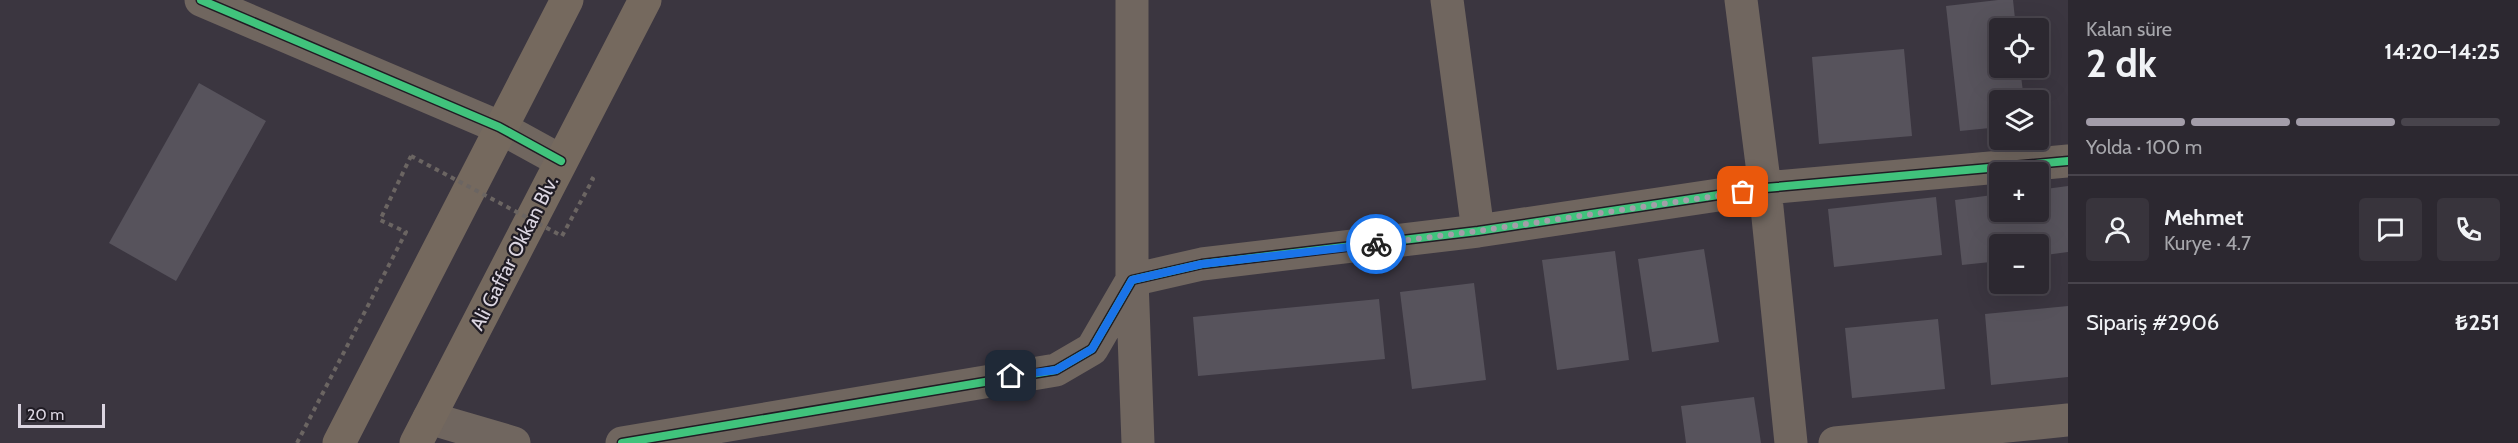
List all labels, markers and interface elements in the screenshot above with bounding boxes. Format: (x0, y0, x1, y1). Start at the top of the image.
text: Kalan süre (2086, 17, 2172, 41)
map controls (1989, 18, 2049, 294)
button: locate (1989, 18, 2049, 78)
text: 14:20–14:25 (2384, 38, 2500, 65)
text: 2 dk (2086, 39, 2157, 87)
button: layers (1989, 90, 2049, 150)
text: Yolda · 100 m (2086, 135, 2202, 159)
button: + (1989, 162, 2049, 222)
pin (1717, 166, 1768, 217)
street label: Ali Gaffar Okkan Blv. (465, 172, 563, 334)
icon: bag (1726, 175, 1759, 208)
button: person (2086, 198, 2149, 261)
button: chat (2359, 198, 2422, 261)
button: phone (2437, 198, 2500, 261)
text: Mehmet (2164, 204, 2244, 231)
courier (1346, 214, 1406, 274)
icon: bike (1360, 228, 1393, 261)
text: Kurye · 4.7 (2164, 231, 2251, 255)
button: − (1989, 234, 2049, 294)
text: Sipariş #2906 (2086, 309, 2219, 336)
text: ₺251 (2455, 309, 2500, 336)
pin (985, 350, 1036, 401)
icon: home (994, 359, 1027, 392)
scale bar (18, 401, 105, 428)
text: 20 m (27, 405, 64, 424)

